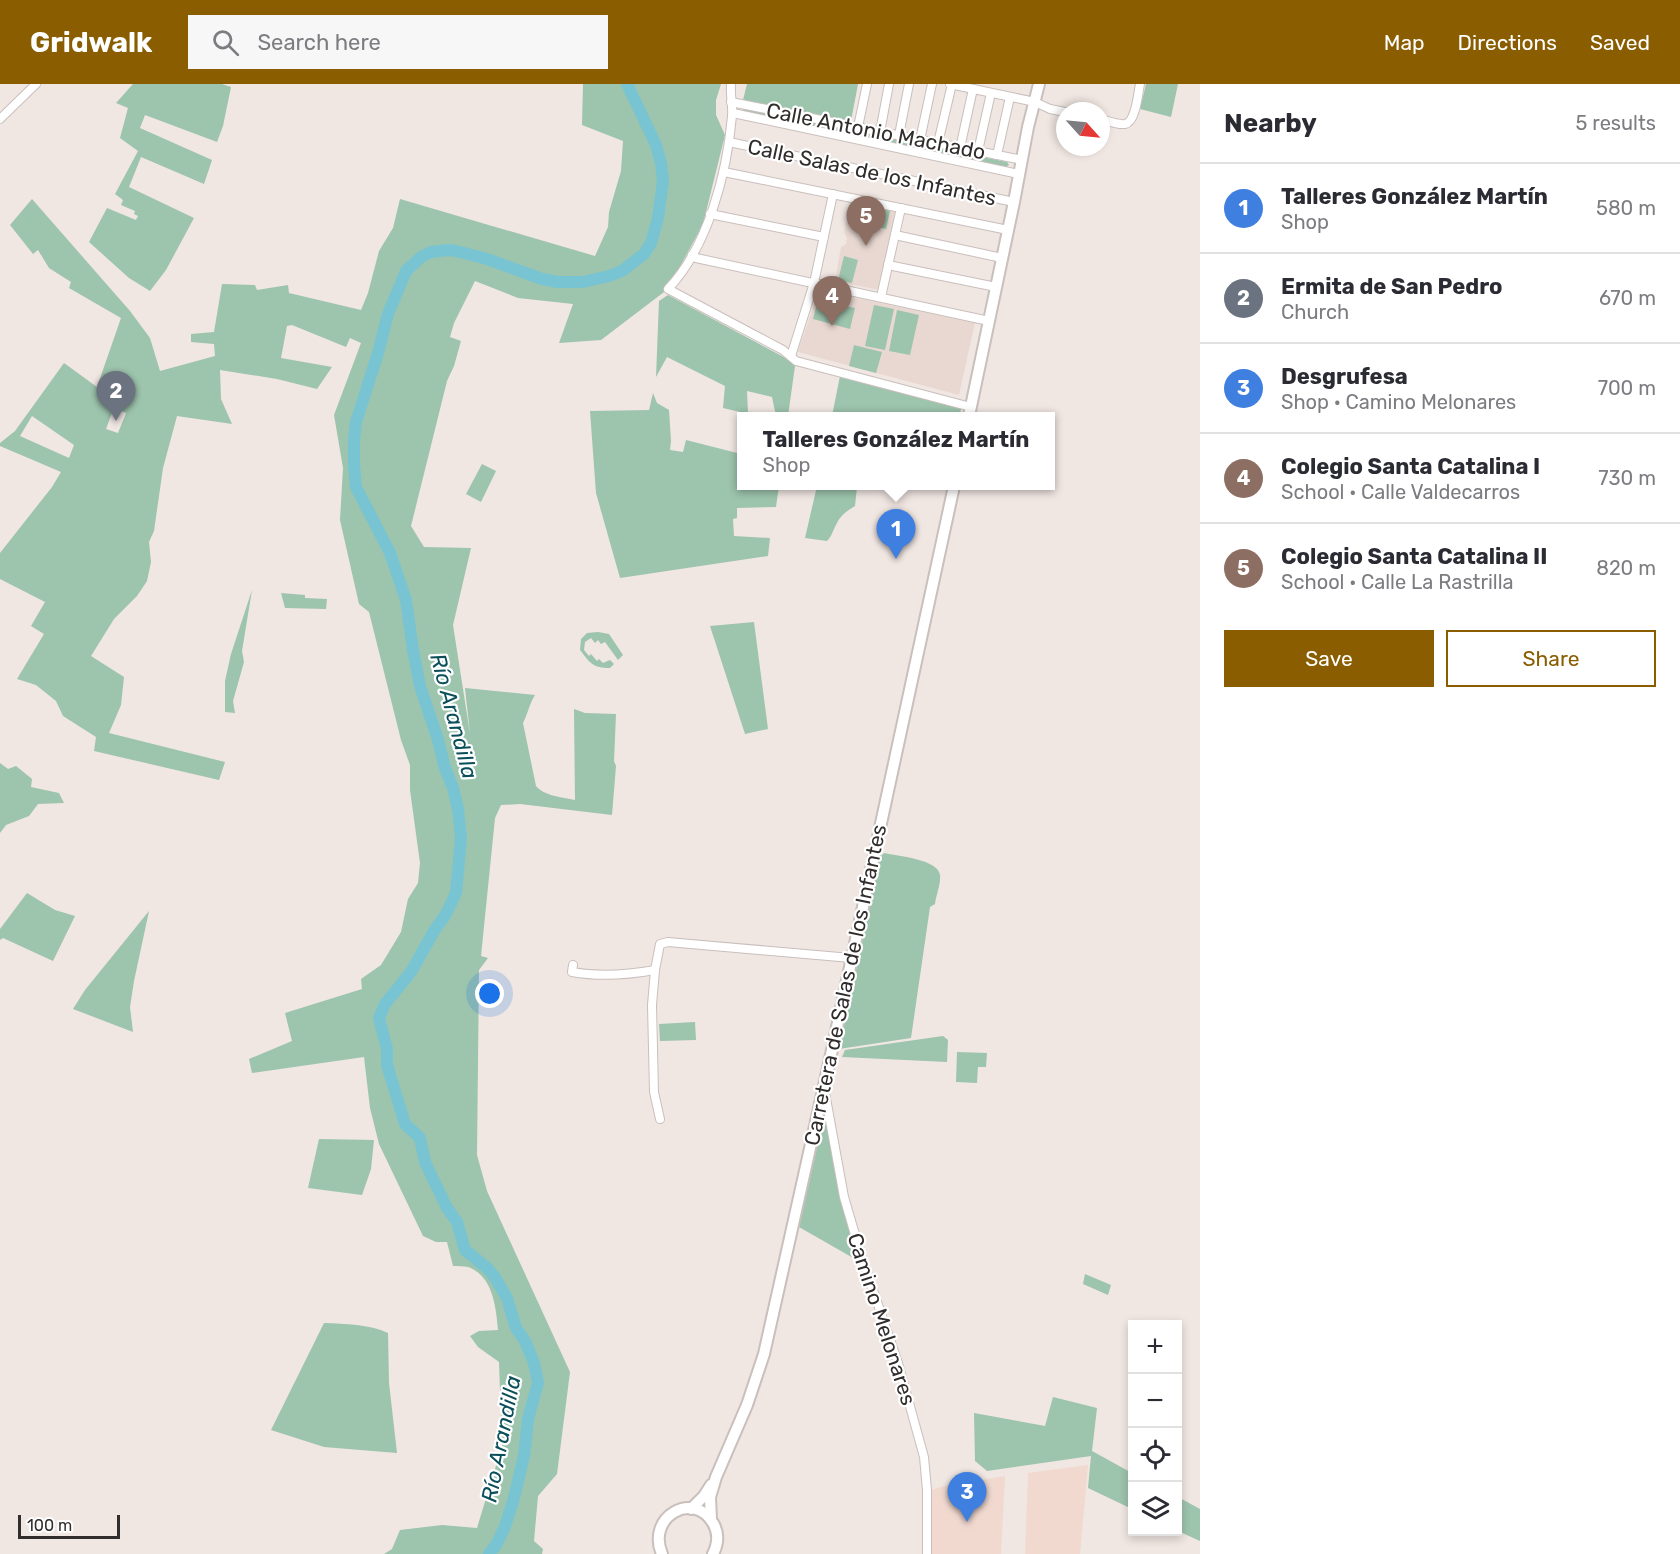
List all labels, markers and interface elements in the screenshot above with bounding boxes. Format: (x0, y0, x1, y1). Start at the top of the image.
search box (188, 15, 608, 69)
text: Gridwalk (30, 26, 152, 59)
icon: search (209, 26, 242, 59)
text: Search here (257, 29, 381, 56)
text: Map (1384, 30, 1425, 55)
text: Directions (1458, 30, 1557, 55)
text: Saved (1590, 30, 1650, 55)
street label: Calle Antonio Machado (764, 97, 988, 165)
north arrow (1056, 102, 1110, 156)
text: Nearby (1224, 108, 1317, 139)
text: 5 results (1575, 111, 1656, 135)
street label: Calle Salas de los Infantes (745, 133, 999, 211)
text: Talleres González Martín (1281, 183, 1548, 210)
pin: 5 (846, 196, 886, 246)
text: 1 (1239, 196, 1248, 220)
text: 580 m (1596, 196, 1656, 220)
text: Shop (1281, 210, 1329, 234)
text: Ermita de San Pedro (1281, 273, 1502, 300)
pin: 4 (812, 276, 852, 326)
text: 2 (1237, 286, 1250, 310)
text: 670 m (1599, 286, 1656, 310)
text: Church (1281, 300, 1349, 324)
text: Desgrufesa (1281, 363, 1408, 390)
pin: 2 (96, 372, 136, 421)
text: 3 (1237, 376, 1250, 400)
text: 700 m (1598, 376, 1656, 400)
text: Shop · Camino Melonares (1281, 390, 1516, 414)
popup (737, 412, 1055, 490)
text: Talleres González Martín (763, 426, 1030, 453)
text: Shop (763, 453, 811, 477)
text: Colegio Santa Catalina I (1281, 453, 1540, 480)
text: 4 (1237, 466, 1250, 490)
text: 730 m (1598, 466, 1656, 490)
text: School · Calle Valdecarros (1281, 480, 1520, 504)
pin: 1 (876, 510, 916, 559)
text: Colegio Santa Catalina II (1281, 543, 1547, 570)
text: 5 (1237, 556, 1250, 580)
text: 820 m (1596, 556, 1656, 580)
text: School · Calle La Rastrilla (1281, 570, 1514, 594)
button: Save (1224, 630, 1434, 687)
button: Share (1446, 630, 1656, 687)
water label: Río Arandilla (424, 650, 484, 782)
street label: Carretera de Salas de los Infantes (799, 822, 891, 1148)
your location (475, 979, 504, 1008)
street label: Camino Melonares (842, 1230, 922, 1408)
map controls (1128, 1320, 1182, 1536)
button: + (1128, 1320, 1182, 1374)
water label: Río Arandilla (475, 1373, 527, 1505)
button: − (1128, 1374, 1182, 1428)
button: locate (1128, 1428, 1182, 1482)
pin: 3 (948, 1472, 986, 1522)
button: layers (1128, 1482, 1182, 1536)
scale bar (18, 1512, 120, 1540)
text: 100 m (27, 1516, 72, 1535)

